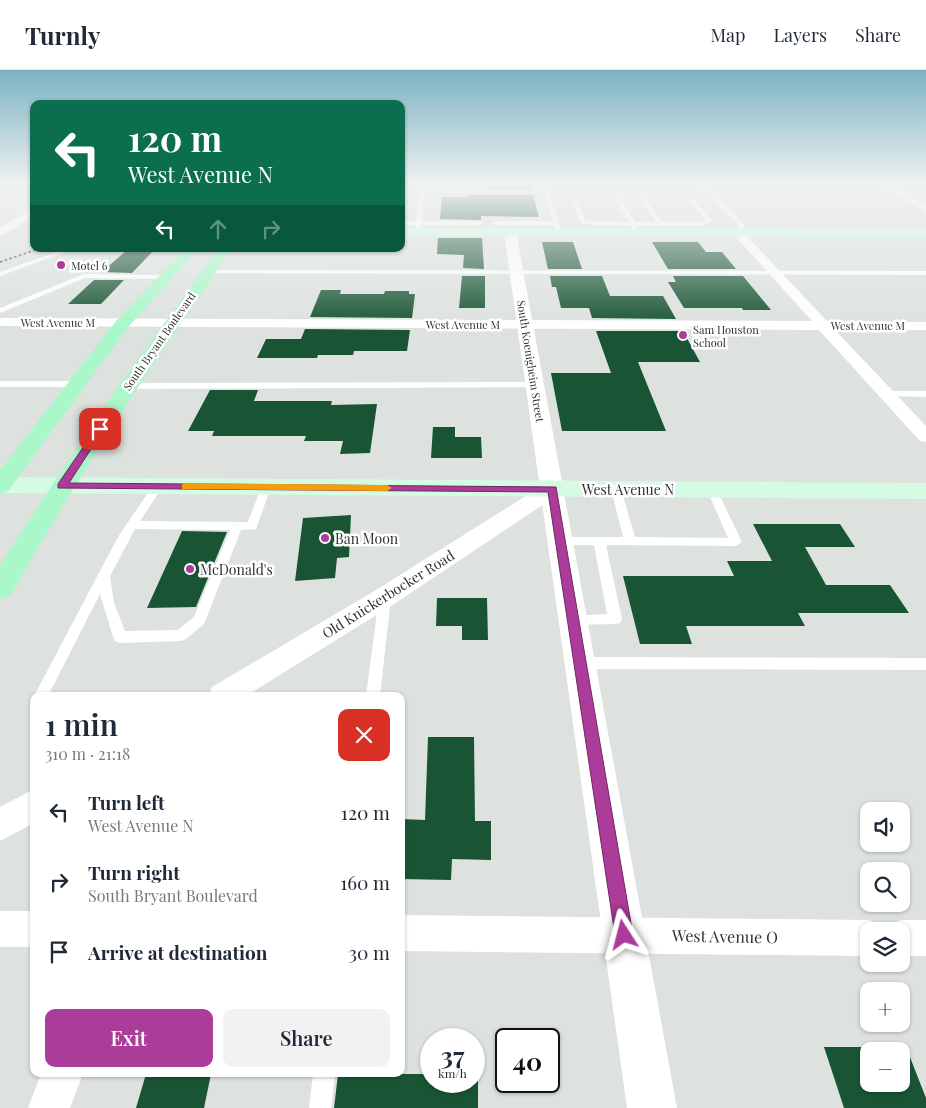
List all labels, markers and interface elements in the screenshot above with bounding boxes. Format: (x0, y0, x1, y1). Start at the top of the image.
text: Turnly (25, 19, 100, 51)
text: Map (710, 23, 745, 47)
text: Layers (773, 23, 827, 47)
text: Share (855, 23, 901, 47)
text: 120 m (128, 114, 222, 161)
icon: left (45, 120, 110, 185)
text: West Avenue N (128, 159, 273, 189)
icon: left (151, 215, 179, 243)
icon: ahead (204, 215, 232, 243)
icon: right (257, 215, 285, 243)
place label: Motel 6 (71, 258, 108, 273)
marker: Motel 6 (55, 259, 67, 271)
street label: South Bryant Boulevard (119, 288, 199, 393)
street label: South Koenigheim Street (514, 299, 548, 423)
street label: West Avenue M (20, 315, 96, 330)
street label: West Avenue M (425, 317, 501, 332)
street label: West Avenue M (830, 318, 906, 333)
place label: Sam Houston School (693, 322, 759, 350)
marker: Sam Houston School (677, 329, 689, 341)
pin (79, 408, 121, 450)
icon: arrive (86, 415, 114, 443)
street label: West Avenue N (581, 480, 674, 499)
place label: Ban Moon (335, 529, 399, 548)
marker: Ban Moon (319, 532, 331, 544)
street label: Old Knickerbocker Road (318, 546, 458, 642)
place label: McDonald's (200, 560, 273, 579)
marker: McDonald's (184, 563, 196, 575)
text: 1 min (45, 704, 118, 744)
button: close (338, 709, 390, 761)
text: 310 m · 21:18 (45, 743, 130, 764)
text: Turn left (88, 789, 165, 815)
icon: left (45, 798, 73, 826)
text: 120 m (341, 799, 390, 825)
map controls (860, 802, 910, 1092)
button: sound (860, 802, 910, 852)
text: West Avenue N (88, 815, 194, 836)
text: Turn right (88, 859, 180, 885)
button: search (860, 862, 910, 912)
icon: right (45, 868, 73, 896)
text: 160 m (340, 869, 390, 895)
text: South Bryant Boulevard (88, 885, 258, 906)
position arrow (597, 908, 649, 960)
button: layers (860, 922, 910, 972)
street label: West Avenue O (671, 925, 778, 947)
icon: arrive (45, 938, 73, 966)
text: Arrive at destination (88, 939, 268, 965)
text: 30 m (348, 939, 390, 965)
button: + (860, 982, 910, 1032)
button: Exit (45, 1009, 213, 1067)
button: Share (223, 1009, 390, 1067)
speed limit sign: 40 (495, 1028, 560, 1093)
text: 37 (441, 1038, 464, 1071)
button: − (860, 1042, 910, 1092)
text: km/h (438, 1065, 467, 1081)

